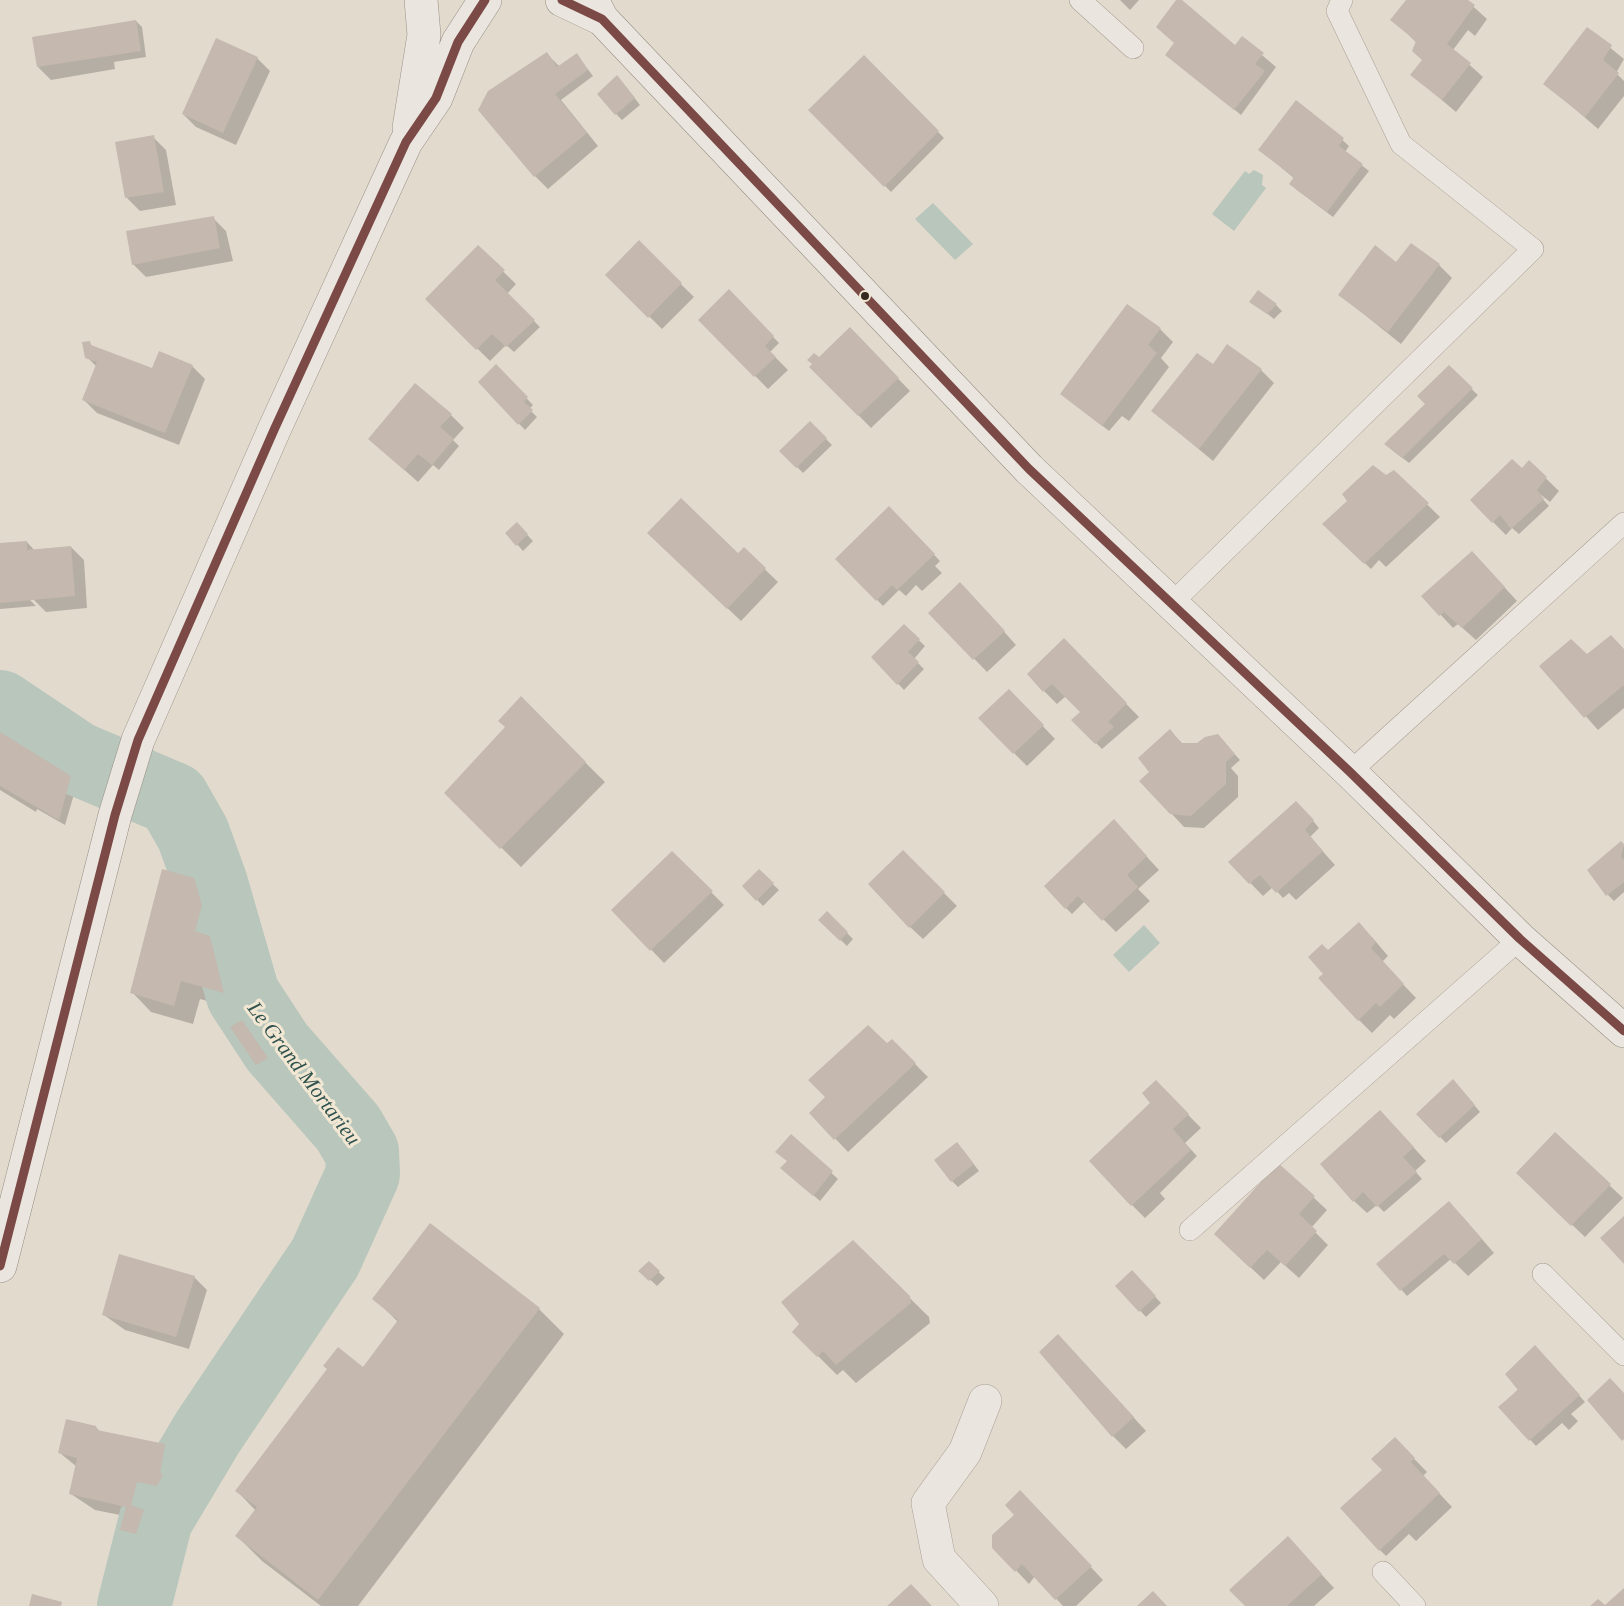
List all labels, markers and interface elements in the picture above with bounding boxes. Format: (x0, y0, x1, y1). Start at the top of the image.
unlabelled marker (859, 290, 871, 302)
water label: Le Grand Mortarieu (241, 997, 365, 1151)

